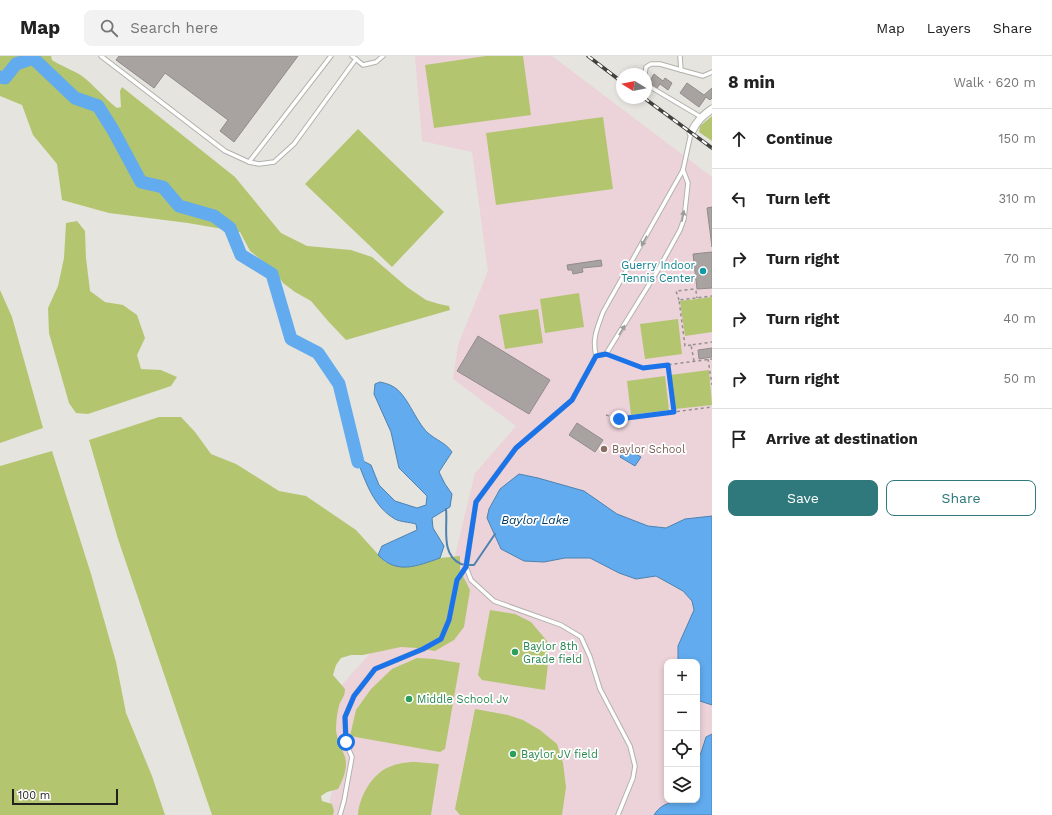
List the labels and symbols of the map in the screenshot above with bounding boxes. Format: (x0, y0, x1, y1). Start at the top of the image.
north arrow (616, 68, 652, 104)
one-way arrow (681, 210, 687, 222)
one-way arrow (640, 235, 647, 247)
place label: Guerry Indoor Tennis Center (621, 259, 696, 285)
marker: Guerry Indoor Tennis Center (698, 266, 708, 276)
one-way arrow (618, 324, 625, 336)
route end (610, 410, 628, 428)
place label: Baylor School (612, 443, 686, 456)
marker: Baylor School (599, 444, 609, 454)
water label: Baylor Lake (501, 513, 569, 527)
place label: Baylor 8th Grade field (523, 640, 582, 666)
marker: Baylor 8th Grade field (510, 647, 520, 657)
place label: Middle School Jv (417, 693, 508, 706)
marker: Middle School Jv (404, 694, 414, 704)
route start (337, 733, 355, 751)
place label: Baylor JV field (521, 748, 598, 761)
marker: Baylor JV field (508, 749, 518, 759)
scale bar (12, 787, 118, 806)

